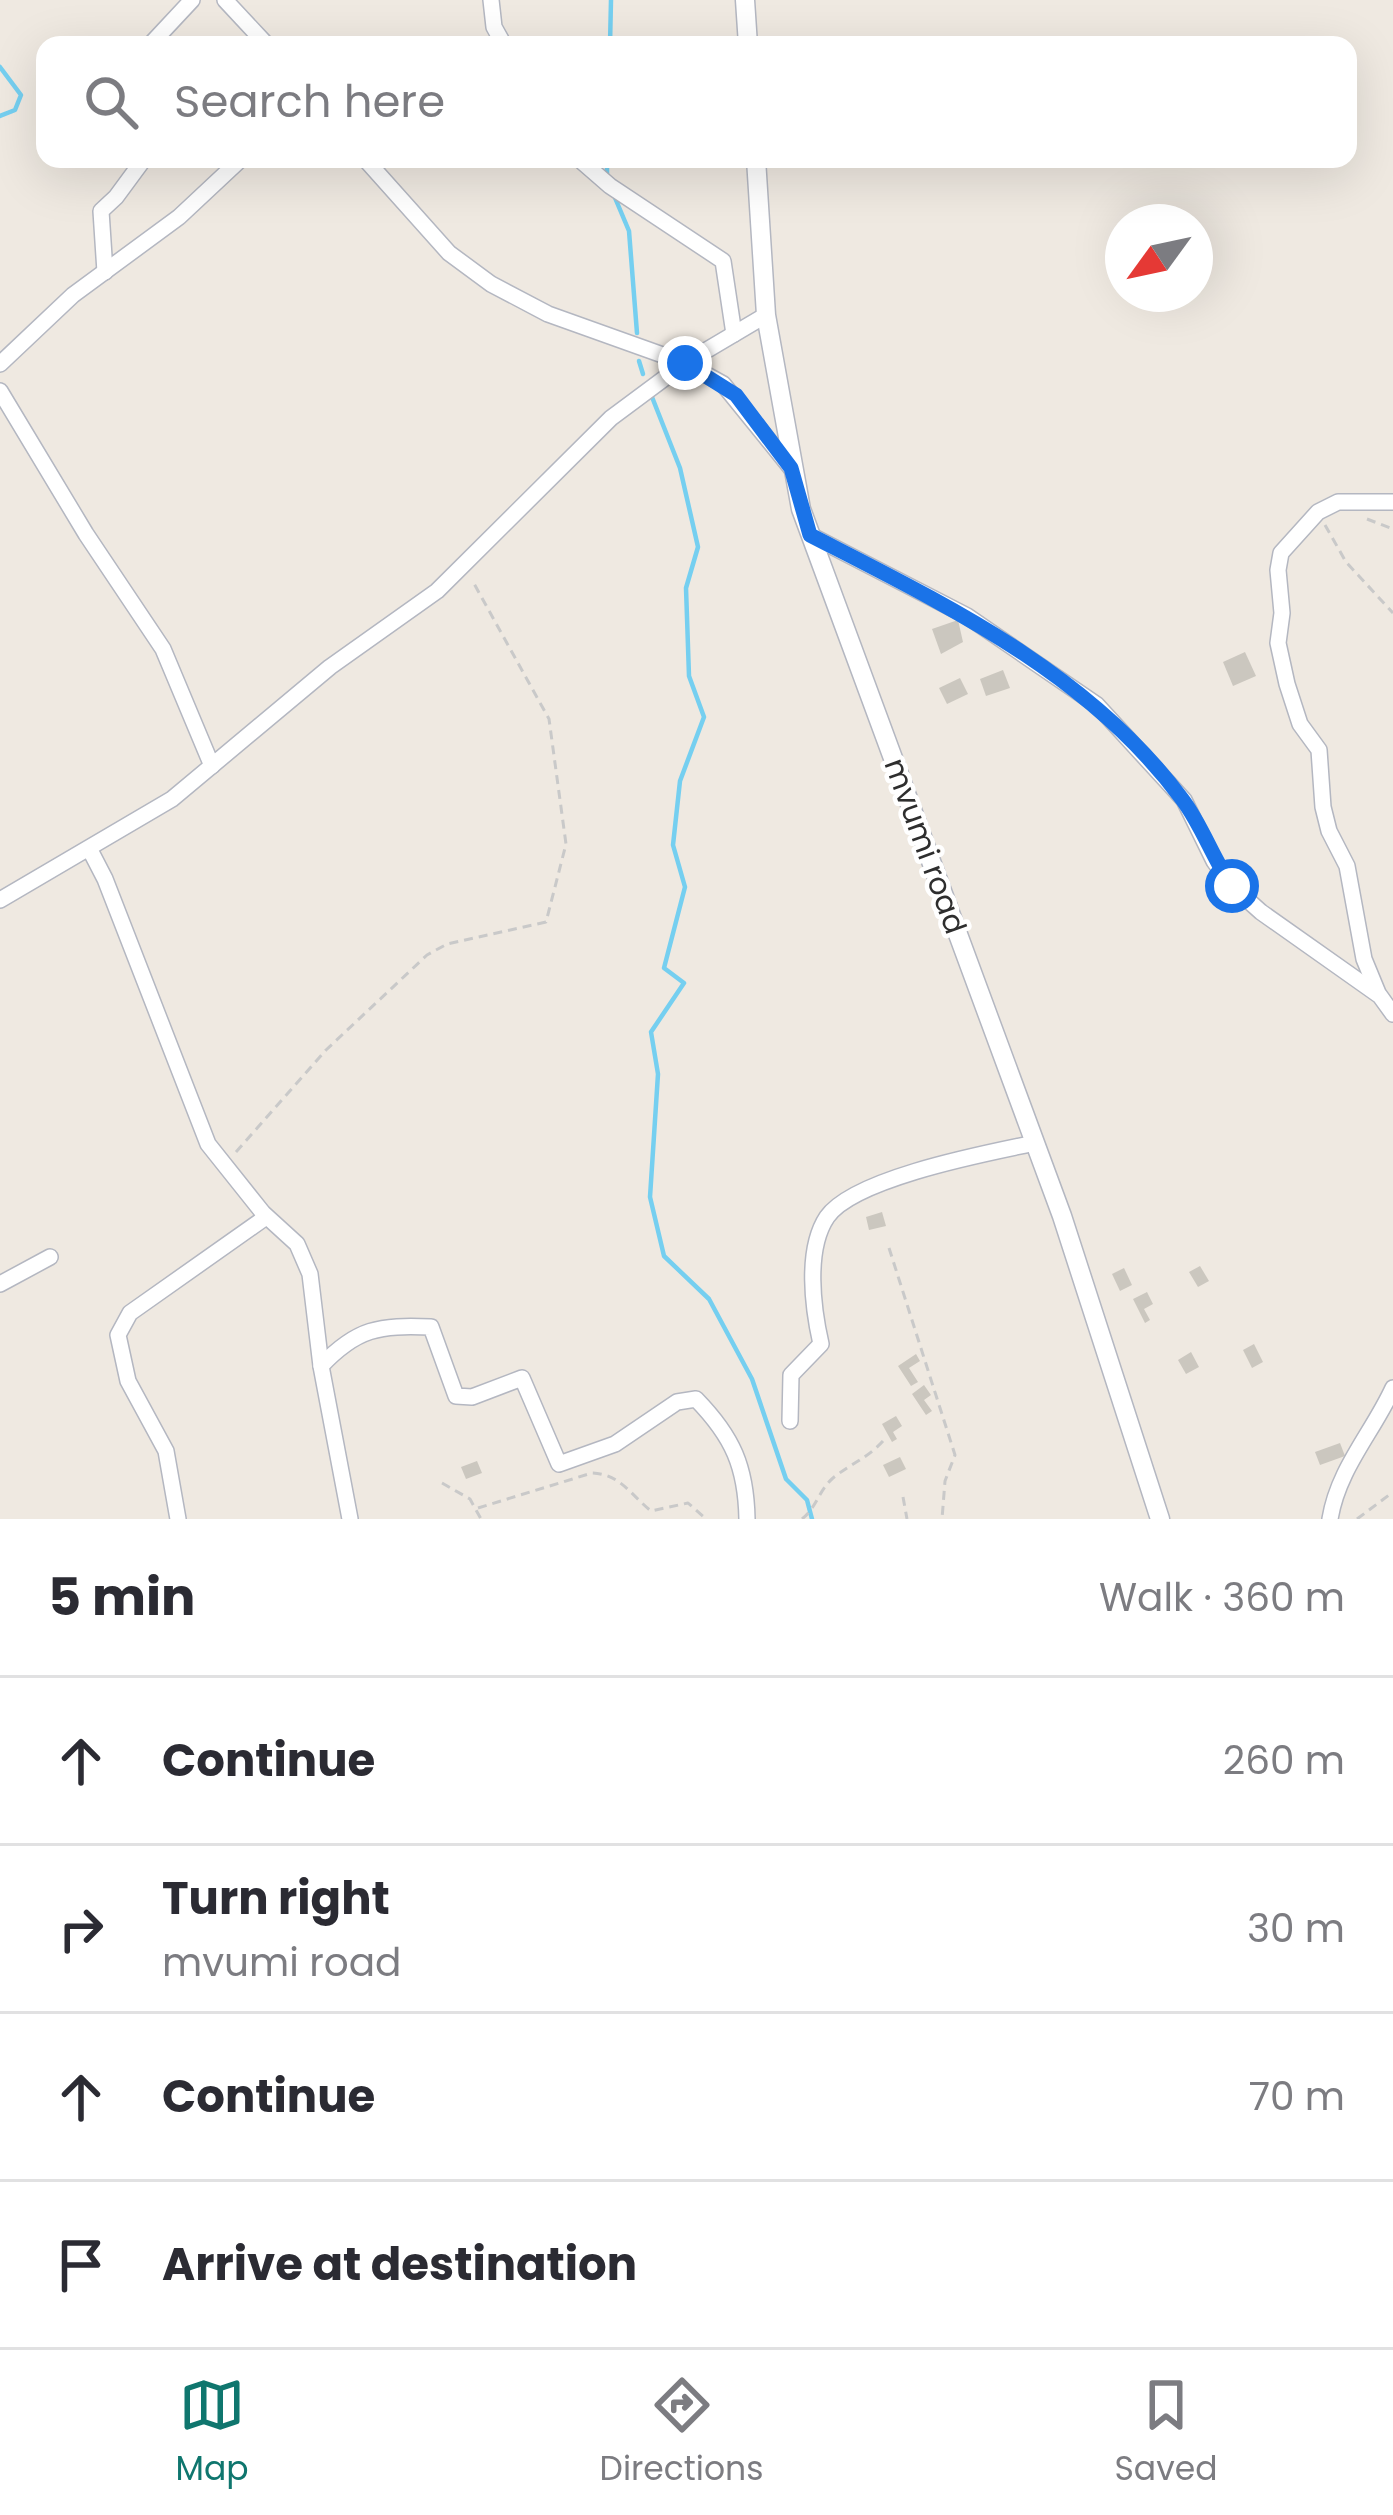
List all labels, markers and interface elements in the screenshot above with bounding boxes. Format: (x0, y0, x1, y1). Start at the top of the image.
search box (36, 36, 1357, 168)
icon: search (78, 69, 144, 135)
text: Search here (174, 70, 445, 133)
north arrow (1105, 204, 1213, 312)
route end (658, 336, 712, 390)
street label: mvumi road (874, 752, 977, 940)
route start (1205, 859, 1259, 913)
text: 5 min (48, 1561, 195, 1633)
text: Walk · 360 m (1099, 1570, 1345, 1625)
icon: ahead (48, 1728, 114, 1794)
text: Continue (162, 1729, 375, 1792)
text: 260 m (1223, 1733, 1345, 1788)
text: Turn right (162, 1867, 390, 1930)
icon: right (48, 1896, 114, 1962)
text: 30 m (1247, 1901, 1345, 1956)
text: mvumi road (162, 1935, 401, 1990)
icon: ahead (48, 2064, 114, 2130)
text: Continue (162, 2065, 375, 2128)
text: 70 m (1249, 2069, 1345, 2124)
icon: arrive (48, 2232, 114, 2298)
text: Arrive at destination (162, 2233, 637, 2296)
tab: Map (176, 2372, 249, 2494)
tab: Directions (600, 2372, 763, 2494)
tab: Saved (1115, 2372, 1217, 2494)

